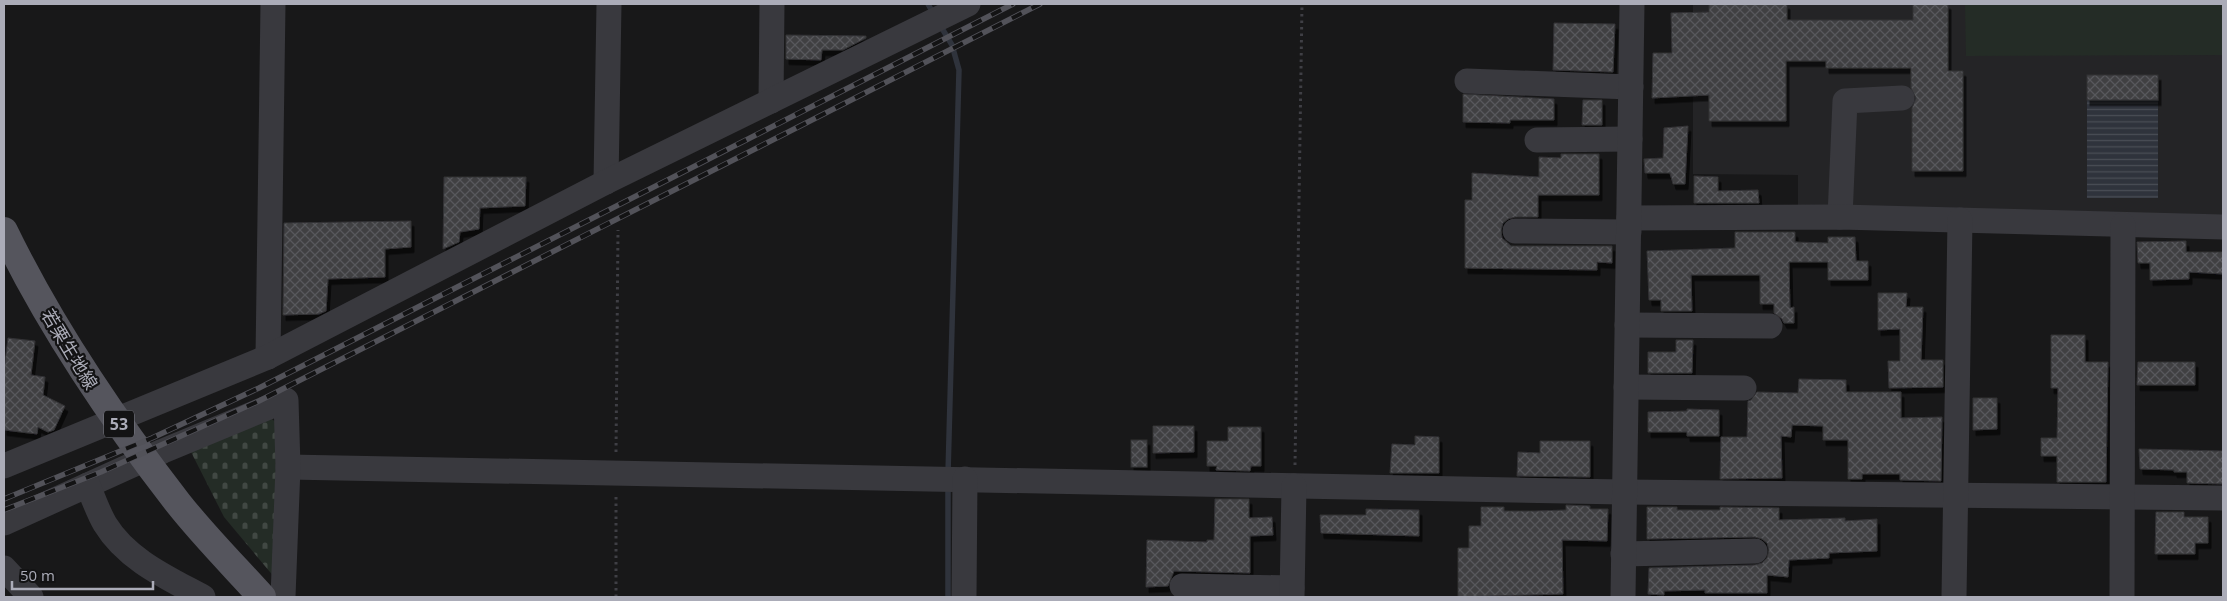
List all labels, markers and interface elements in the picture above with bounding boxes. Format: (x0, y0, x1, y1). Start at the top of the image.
street label: 若栗生地線 (37, 304, 103, 394)
road number: 53 (104, 410, 134, 438)
scale bar (12, 558, 154, 590)
text: 50 m (20, 565, 55, 585)

